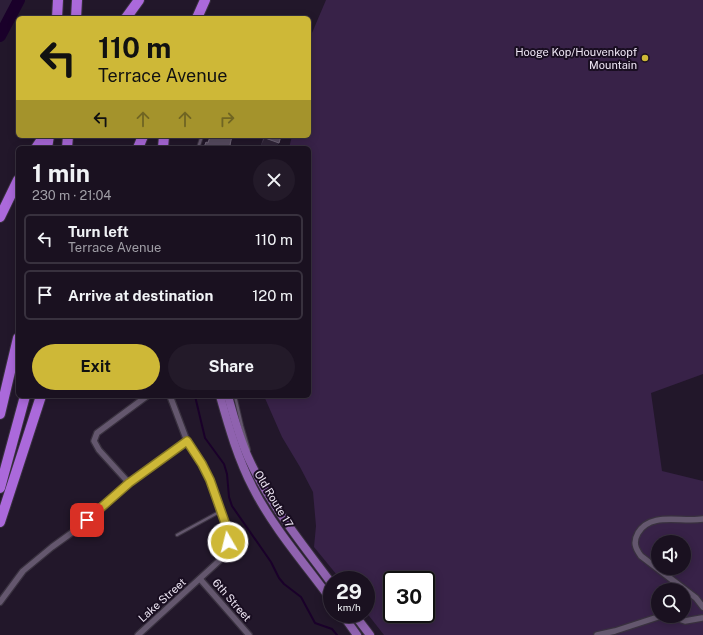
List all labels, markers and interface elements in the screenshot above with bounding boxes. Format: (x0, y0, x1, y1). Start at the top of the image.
text: 110 m (98, 31, 171, 64)
icon: left (32, 32, 84, 84)
place label: Hooge Kop/Houvenkopf Mountain (515, 46, 638, 71)
marker: Hooge Kop/Houvenkopf Mountain (640, 53, 650, 63)
text: Terrace Avenue (98, 65, 227, 86)
icon: left (90, 108, 112, 130)
icon: ahead (132, 108, 154, 130)
icon: ahead (174, 108, 196, 130)
icon: right (216, 108, 238, 130)
text: 1 min (32, 159, 90, 187)
button: close (253, 159, 295, 201)
text: 230 m · 21:04 (32, 188, 112, 203)
text: Turn left (68, 223, 129, 240)
icon: left (34, 228, 56, 250)
text: 110 m (255, 231, 293, 248)
text: Terrace Avenue (68, 240, 161, 255)
icon: arrive (34, 284, 56, 306)
text: Arrive at destination (68, 287, 213, 304)
text: 120 m (252, 287, 293, 304)
button: Exit (32, 344, 160, 390)
button: Share (168, 344, 295, 390)
street label: Old Route 17 (252, 468, 296, 530)
pin (70, 503, 104, 537)
icon: arrive (76, 509, 98, 531)
position arrow (207, 521, 249, 563)
map controls (651, 535, 691, 623)
button: sound (651, 535, 691, 575)
speed limit sign: 30 (383, 571, 435, 623)
street label: Lake Street (136, 576, 188, 624)
street label: 6th Street (210, 576, 254, 624)
text: 29 (336, 580, 362, 604)
button: search (651, 583, 691, 623)
text: km/h (337, 601, 361, 613)

